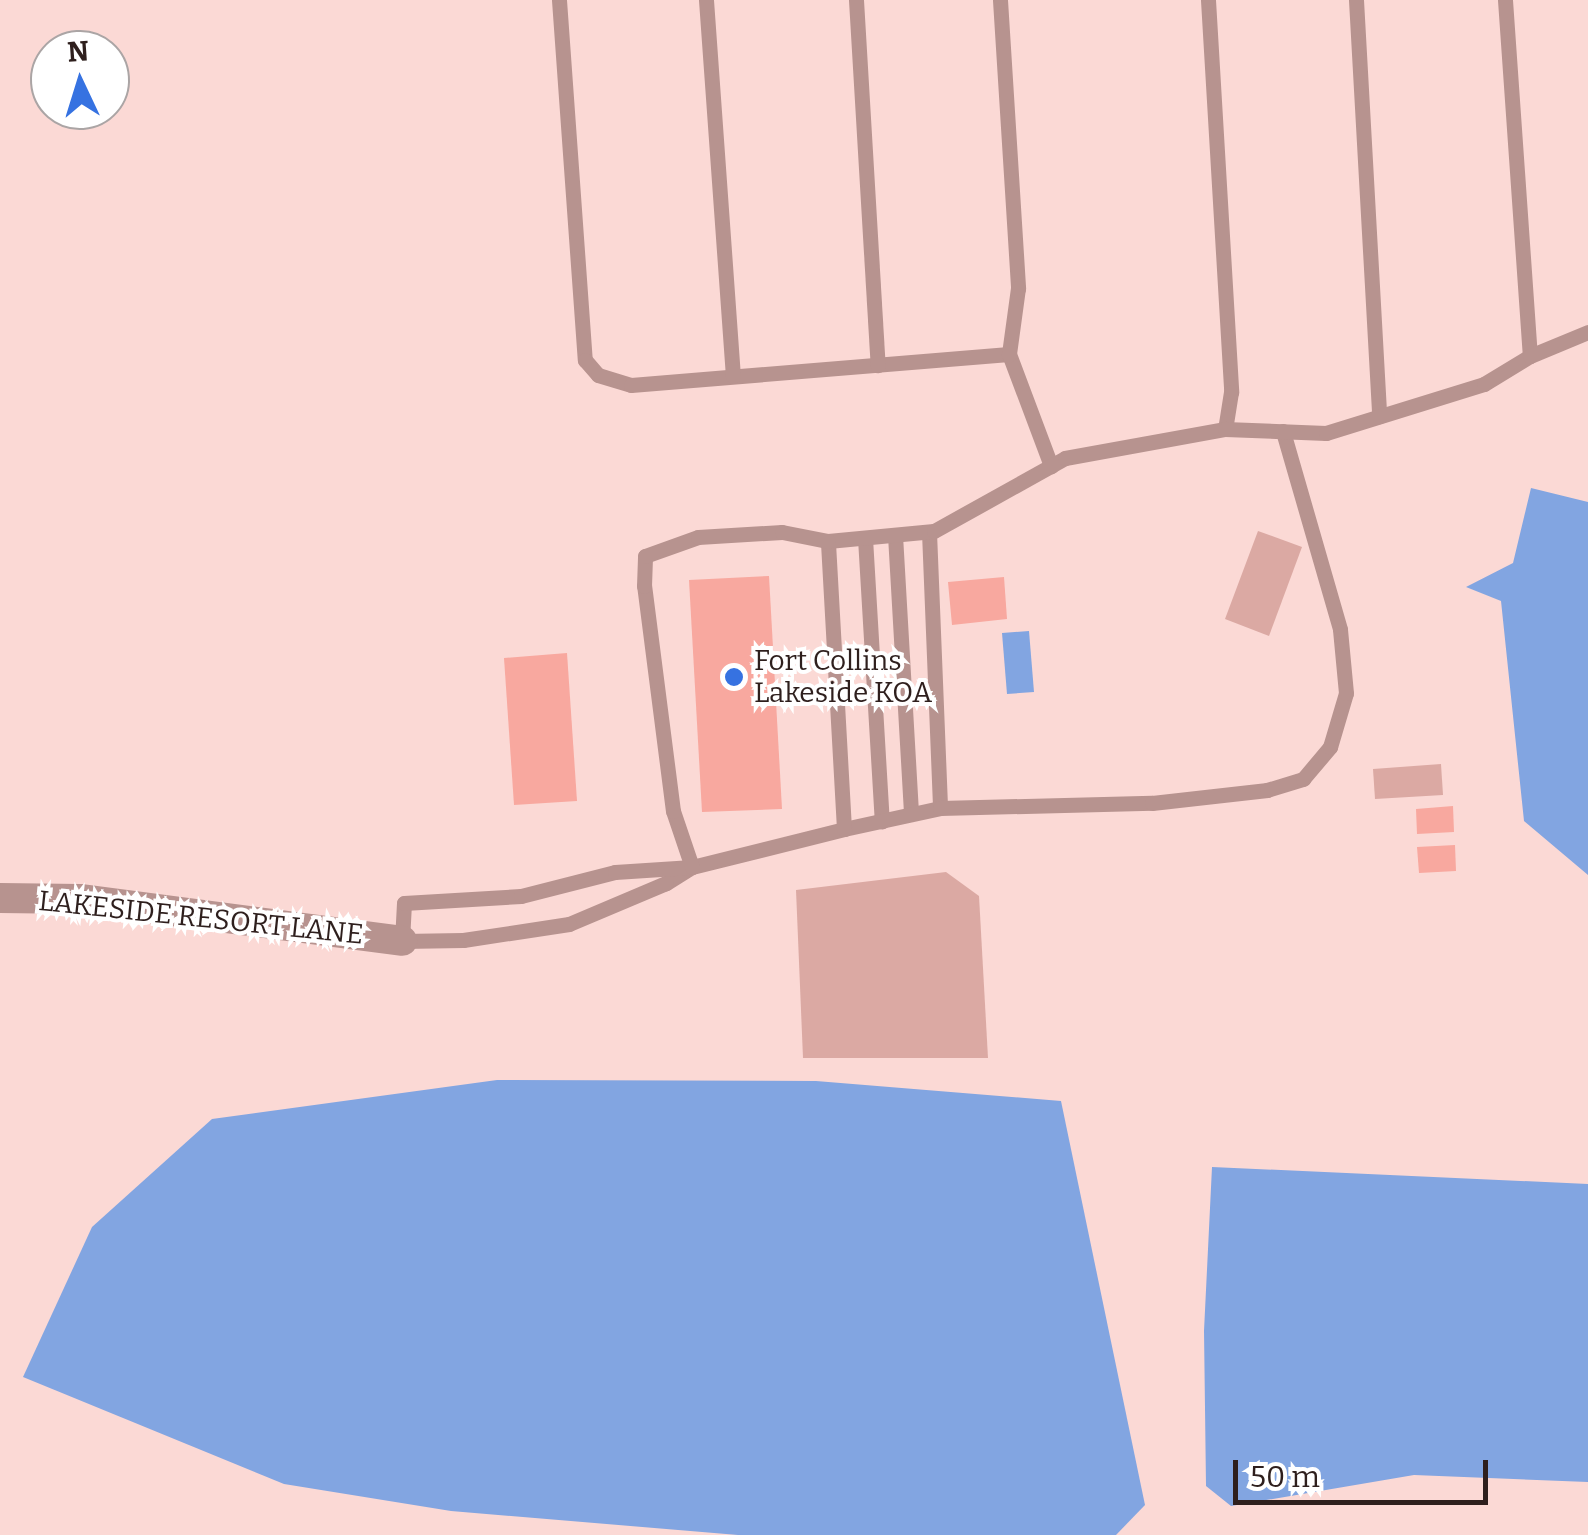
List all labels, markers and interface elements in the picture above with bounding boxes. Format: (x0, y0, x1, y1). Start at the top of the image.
north arrow (30, 30, 130, 130)
text: N (66, 34, 90, 69)
place label: Fort Collins Lakeside KOA (754, 644, 932, 710)
marker: Fort Collins Lakeside KOA (723, 666, 745, 688)
street label: LAKESIDE RESORT LANE (37, 884, 365, 952)
scale bar (1238, 1440, 1493, 1502)
text: 50 m (1250, 1459, 1320, 1495)

